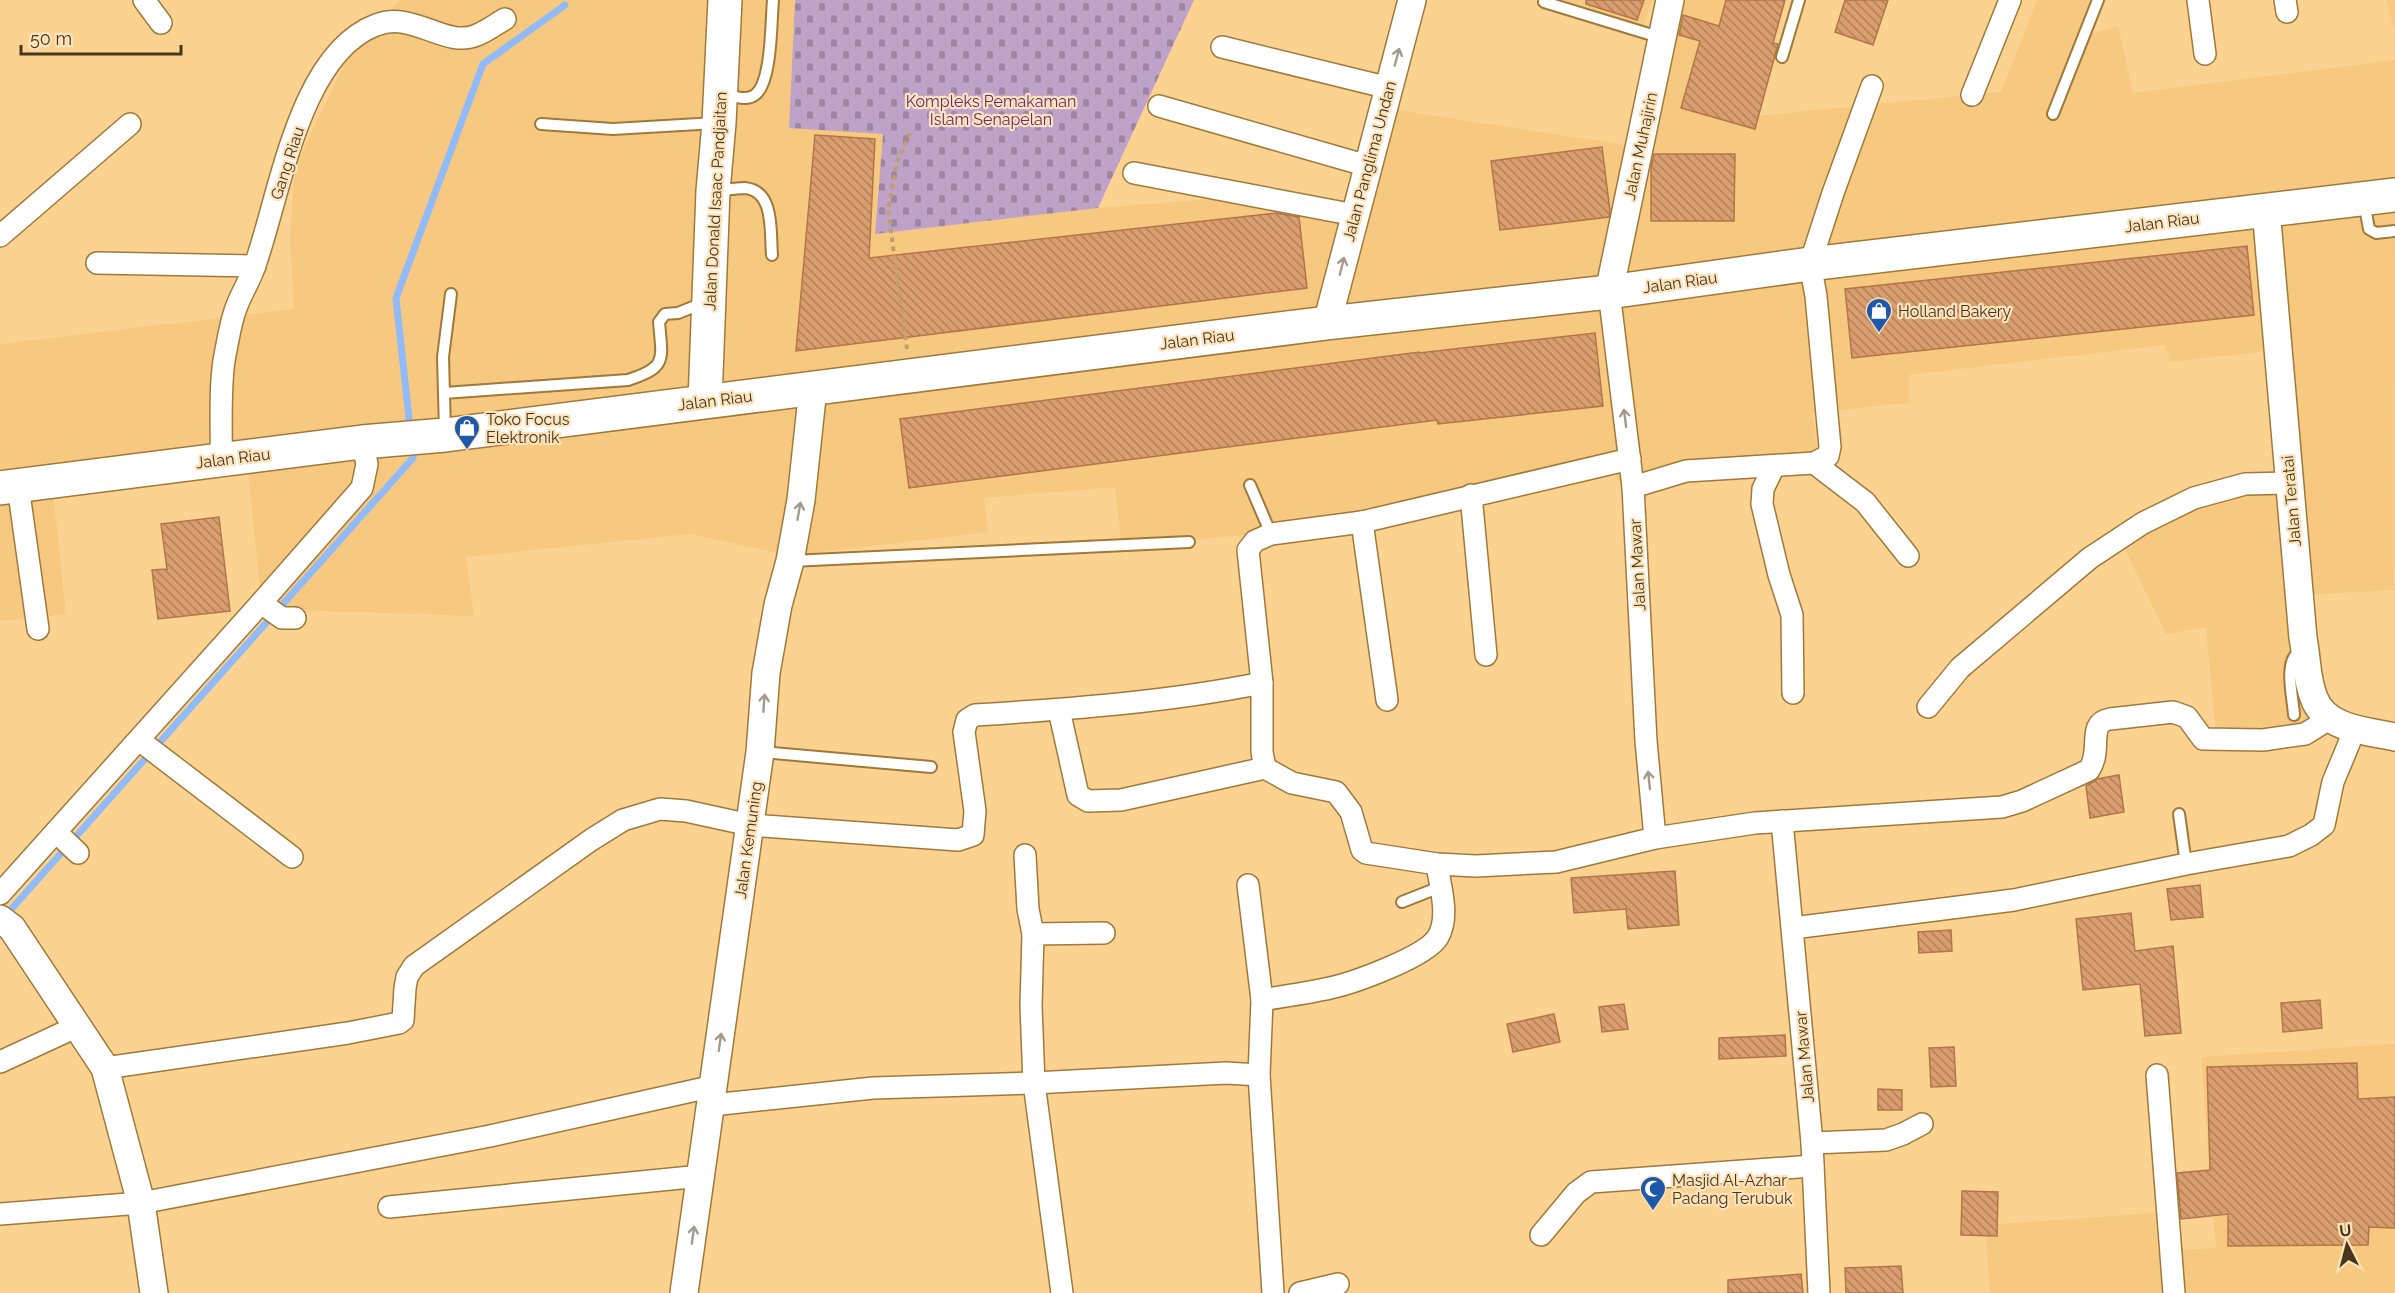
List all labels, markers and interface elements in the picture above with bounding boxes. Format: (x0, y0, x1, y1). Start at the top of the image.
scale bar (21, 18, 182, 56)
text: 50 m (30, 28, 72, 49)
one-way arrow (1391, 48, 1403, 67)
street label: Jalan Panglima Undan (1339, 79, 1400, 243)
street label: Jalan Muhajirin (1620, 90, 1661, 202)
street label: Jalan Donald Isaac Pandjaitan (700, 91, 731, 311)
park label: Kompleks Pemakaman Islam Senapelan (906, 92, 1076, 129)
street label: Gang Riau (267, 124, 308, 202)
street label: Jalan Riau (2124, 209, 2200, 236)
one-way arrow (1337, 257, 1348, 276)
street label: Jalan Riau (1642, 268, 1718, 297)
shop icon: Holland Bakery (1864, 296, 1894, 334)
place label: Holland Bakery (1898, 302, 2011, 321)
street label: Jalan Riau (1159, 326, 1235, 353)
street label: Jalan Riau (677, 387, 753, 414)
one-way arrow (1619, 408, 1630, 428)
place label: Toko Focus Elektronik (486, 410, 570, 447)
shop icon: Toko Focus Elektronik (452, 413, 482, 451)
street label: Jalan Riau (195, 445, 271, 472)
street label: Jalan Teratai (2278, 455, 2305, 547)
one-way arrow (794, 502, 805, 522)
street label: Jalan Mawar (1626, 518, 1649, 612)
one-way arrow (759, 694, 770, 713)
one-way arrow (1644, 770, 1655, 790)
street label: Jalan Kemuning (731, 780, 766, 900)
street label: Jalan Mawar (1791, 1010, 1818, 1104)
one-way arrow (715, 1033, 726, 1053)
place label: Masjid Al-Azhar Padang Terubuk (1672, 1171, 1793, 1208)
mosque icon: Masjid Al-Azhar Padang Terubuk (1638, 1174, 1668, 1212)
north arrow (2317, 1215, 2377, 1275)
text: U (2339, 1221, 2352, 1241)
one-way arrow (687, 1226, 698, 1245)

